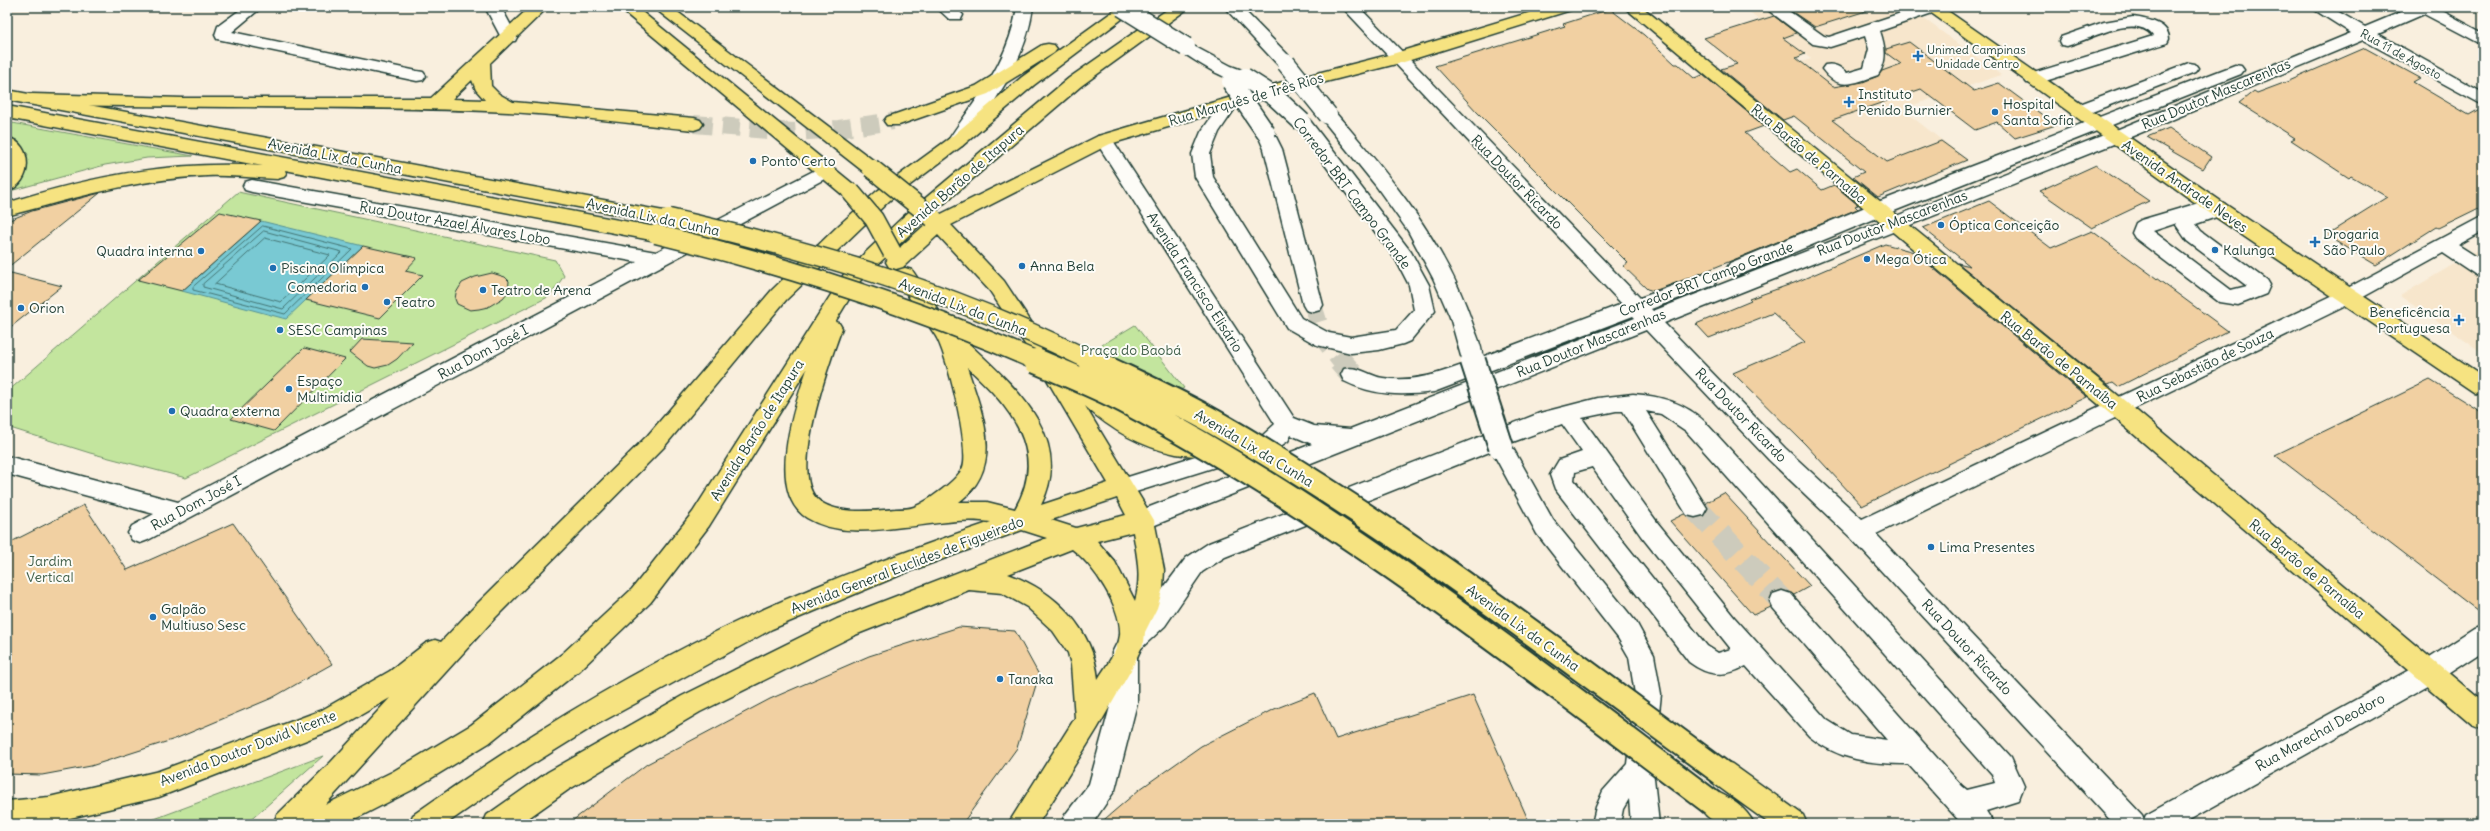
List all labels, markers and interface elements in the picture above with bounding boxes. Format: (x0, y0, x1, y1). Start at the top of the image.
street label: Rua 11 de Agosto (2358, 26, 2444, 83)
place label: Unimed Campinas - Unidade Centro (1927, 42, 2026, 71)
marker: Unimed Campinas - Unidade Centro (1912, 50, 1924, 62)
street label: Rua Doutor Mascarenhas (2139, 54, 2293, 134)
street label: Rua Marquês de Três Rios (1166, 68, 1326, 130)
place label: Instituto Penido Burnier (1858, 85, 1952, 119)
place label: Hospital Santa Sofia (2003, 95, 2074, 129)
marker: Instituto Penido Burnier (1843, 96, 1855, 108)
street label: Rua Barão de Parnaíba (1747, 100, 1871, 208)
marker: Hospital Santa Sofia (1990, 107, 2000, 117)
street label: Corredor BRT Campo Grande (1289, 114, 1415, 272)
street label: Avenida Barão de Itapura (893, 121, 1027, 241)
street label: Rua Doutor Ricardo (1467, 131, 1567, 233)
street label: Avenida Lix da Cunha (267, 134, 403, 178)
street label: Avenida Andrade Neves (2119, 136, 2251, 236)
place label: Ponto Certo (761, 152, 836, 170)
marker: Ponto Certo (748, 156, 758, 166)
street label: Rua Doutor Mascarenhas (1814, 186, 1970, 260)
street label: Avenida Lix da Cunha (585, 194, 721, 240)
street label: Rua Doutor Azael Álvares Lobo (358, 197, 552, 249)
street label: Avenida Francisco Elisário (1143, 209, 1247, 356)
place label: Óptica Conceição (1949, 216, 2059, 234)
marker: Óptica Conceição (1936, 220, 1946, 230)
place label: Drogaria São Paulo (2323, 225, 2385, 259)
street label: Corredor BRT Campo Grande (1616, 237, 1796, 321)
marker: Drogaria São Paulo (2310, 237, 2320, 247)
place label: Kalunga (2223, 241, 2275, 259)
place label: Quadra interna (96, 242, 193, 260)
marker: Kalunga (2210, 245, 2220, 255)
marker: Quadra interna (196, 246, 206, 256)
place label: Mega Ótica (1875, 250, 1947, 268)
marker: Mega Ótica (1862, 254, 1872, 264)
place label: Anna Bela (1030, 257, 1094, 275)
place label: Piscina Olímpica (281, 259, 384, 277)
marker: Anna Bela (1017, 261, 1027, 271)
marker: Piscina Olímpica (268, 263, 278, 273)
street label: Avenida Lix da Cunha (896, 274, 1030, 340)
place label: Comedoria (287, 278, 357, 296)
place label: Teatro de Arena (491, 281, 591, 299)
marker: Comedoria (360, 282, 370, 292)
marker: Teatro de Arena (478, 285, 488, 295)
place label: Teatro (395, 293, 435, 311)
marker: Teatro (382, 297, 392, 307)
place label: Orion (29, 299, 65, 317)
marker: Orion (16, 303, 26, 313)
place label: Beneficência Portuguesa (2369, 303, 2450, 337)
street label: Rua Doutor Mascarenhas (1514, 305, 1668, 381)
street label: Rua Barão de Parnaíba (1997, 307, 2121, 413)
marker: Beneficência Portuguesa (2453, 314, 2465, 326)
place label: SESC Campinas (288, 321, 387, 339)
street label: Rua Dom José I (435, 321, 531, 383)
street label: Rua Sebastião de Souza (2134, 324, 2276, 406)
marker: SESC Campinas (275, 325, 285, 335)
park label: Praça do Baobá (1081, 341, 1181, 359)
street label: Avenida Barão de Itapura (706, 356, 808, 504)
street label: Rua Doutor Ricardo (1691, 364, 1791, 466)
place label: Espaço Multimídia (297, 372, 362, 406)
marker: Espaço Multimídia (284, 384, 294, 394)
place label: Quadra externa (180, 402, 280, 420)
street label: Avenida Lix da Cunha (1191, 405, 1317, 491)
marker: Quadra externa (167, 406, 177, 416)
street label: Rua Dom José I (148, 472, 244, 534)
street label: Avenida General Euclides de Figueiredo (788, 512, 1026, 618)
street label: Rua Barão de Parnaíba (2245, 515, 2369, 623)
place label: Lima Presentes (1939, 538, 2035, 556)
marker: Lima Presentes (1926, 542, 1936, 552)
park label: Jardim Vertical (26, 552, 74, 586)
street label: Avenida Lix da Cunha (1463, 581, 1583, 675)
street label: Rua Doutor Ricardo (1918, 595, 2016, 699)
place label: Galpão Multiuso Sesc (161, 600, 246, 634)
marker: Galpão Multiuso Sesc (148, 612, 158, 622)
place label: Tanaka (1008, 670, 1054, 688)
marker: Tanaka (995, 674, 1005, 684)
street label: Rua Marechal Deodoro (2252, 689, 2388, 775)
street label: Avenida Doutor David Vicente (157, 706, 339, 790)

